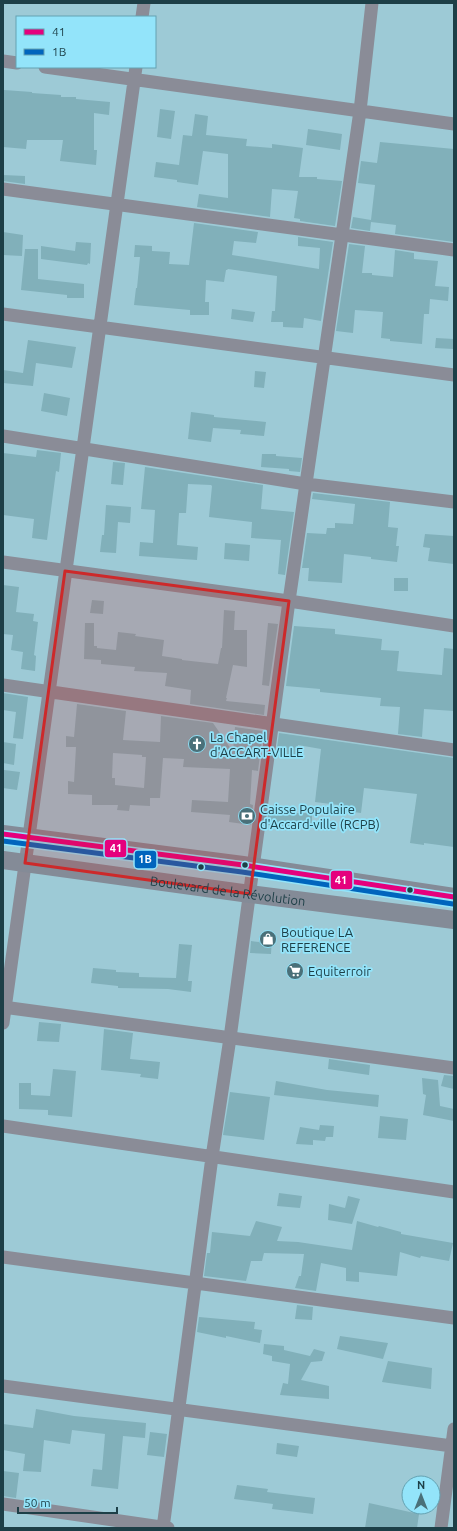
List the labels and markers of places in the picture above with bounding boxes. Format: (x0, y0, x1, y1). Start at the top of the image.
place label: La Chapel d'ACCART-VILLE (210, 730, 303, 759)
church icon: La Chapel d'ACCART-VILLE (187, 734, 207, 754)
place label: Caisse Populaire d'Accard-ville (RCPB) (260, 802, 380, 832)
bank icon: Caisse Populaire d'Accard-ville (RCPB) (237, 806, 257, 826)
unlabelled marker (240, 860, 250, 870)
unlabelled marker (196, 862, 206, 872)
unlabelled marker (405, 885, 415, 895)
place label: Boutique LA REFERENCE (281, 925, 354, 954)
shop icon: Boutique LA REFERENCE (258, 929, 278, 949)
supermarket icon: Equiterroir (285, 961, 305, 981)
place label: Equiterroir (308, 964, 371, 978)

